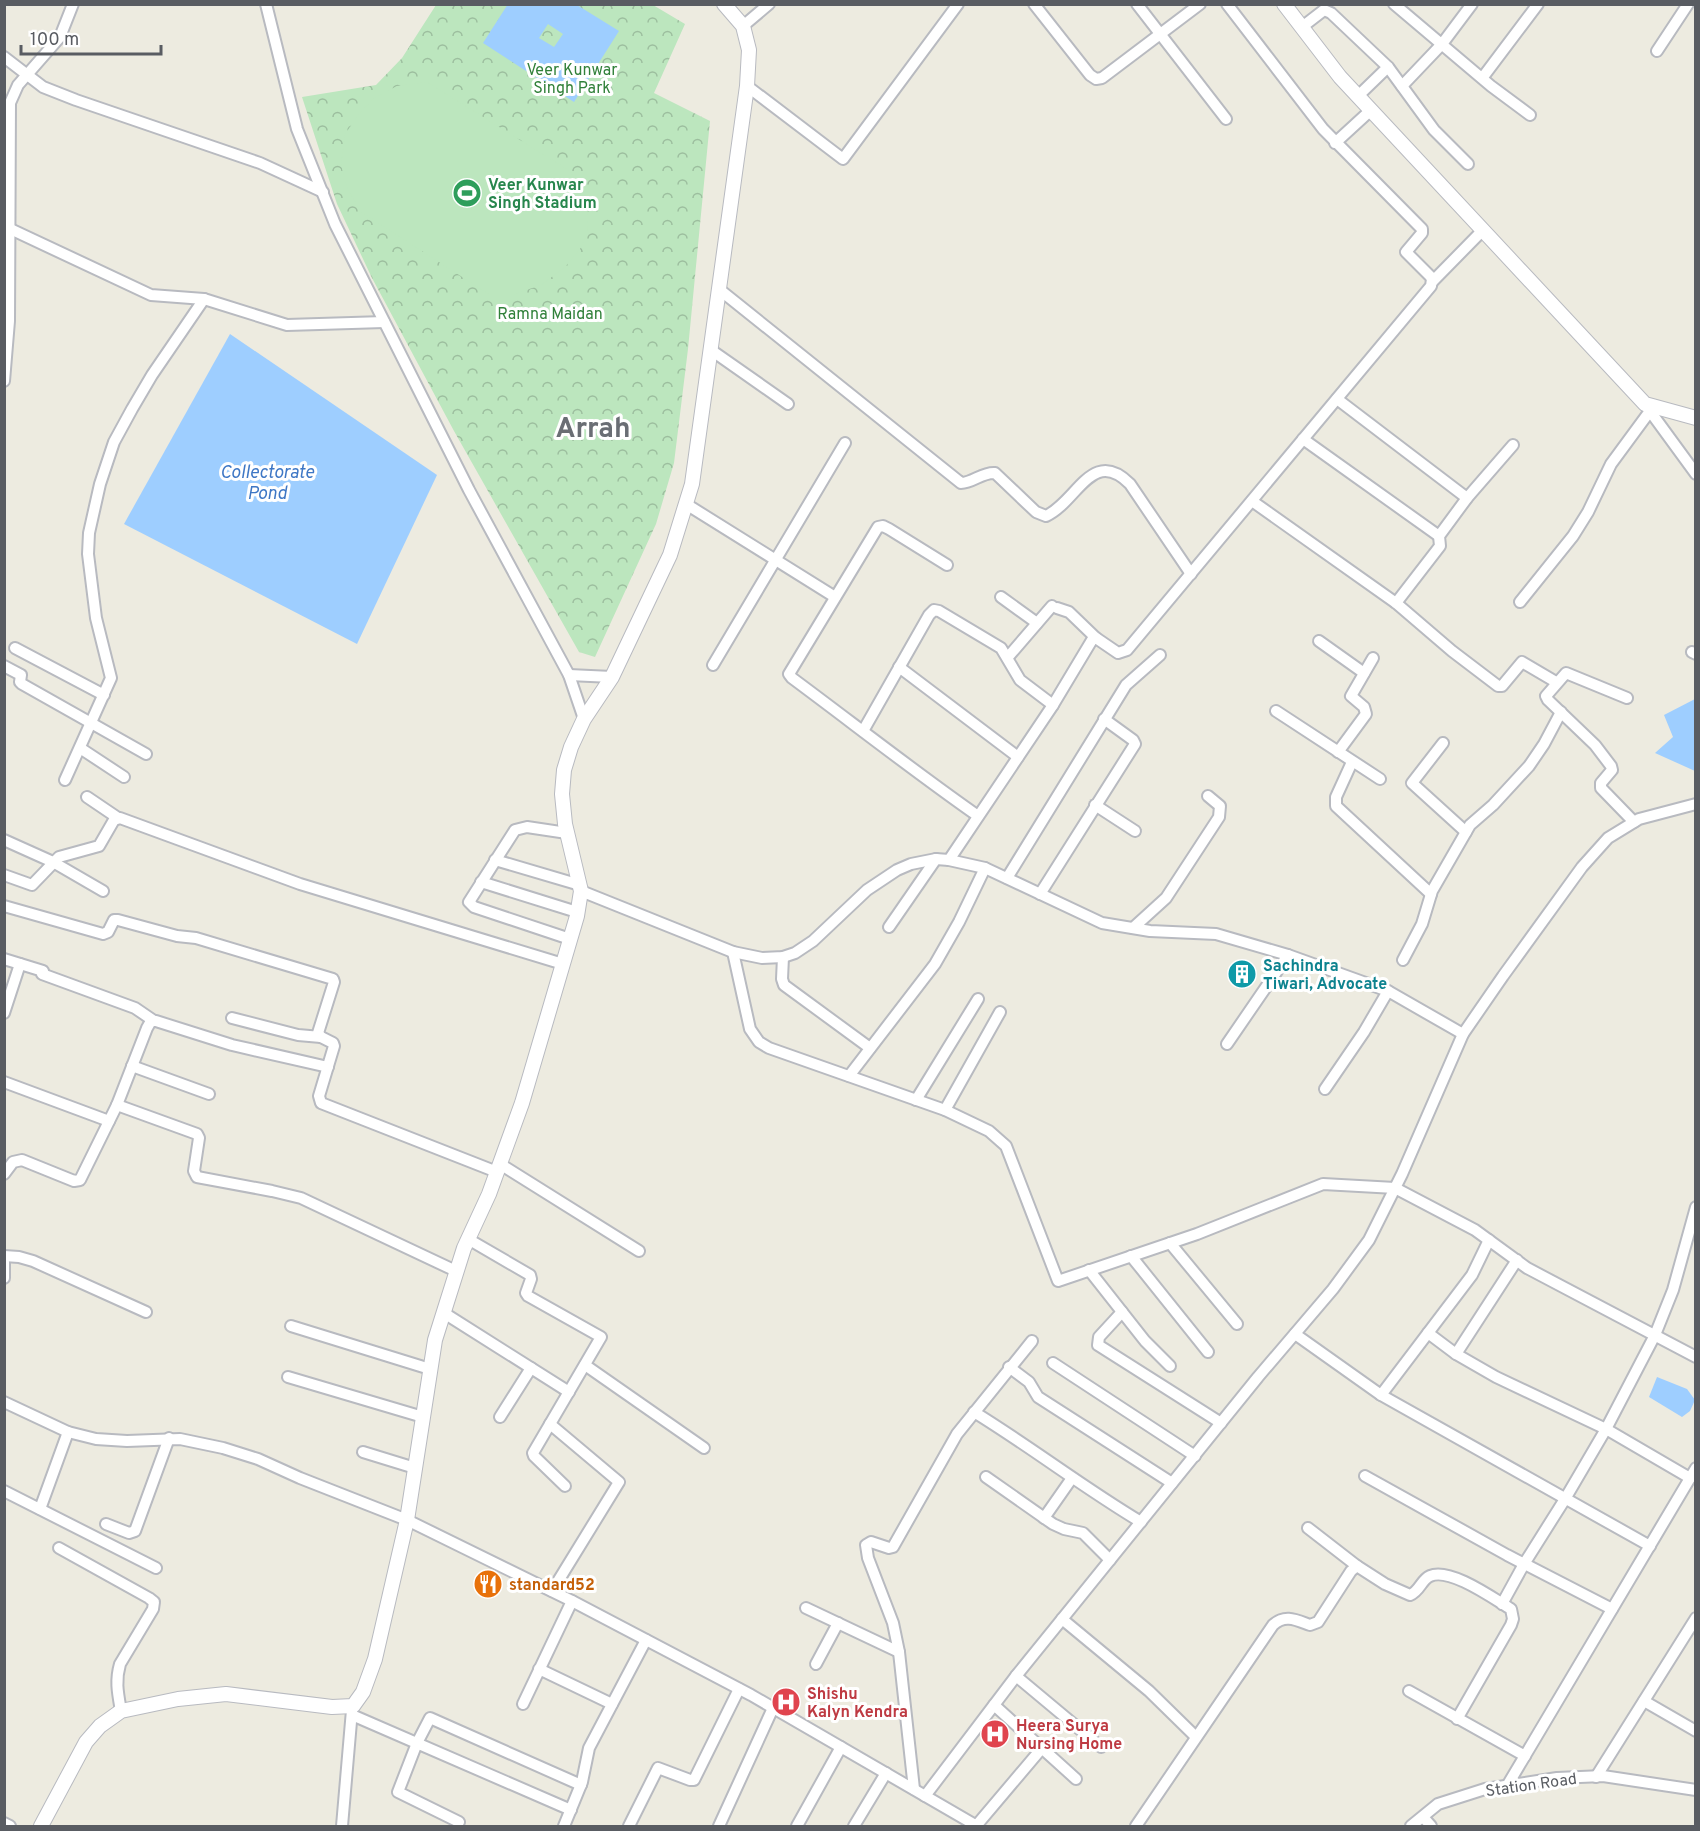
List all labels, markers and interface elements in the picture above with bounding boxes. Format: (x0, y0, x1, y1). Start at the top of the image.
scale bar (21, 18, 160, 56)
text: 100 m (30, 29, 79, 52)
park label: Veer Kunwar Singh Park (526, 61, 618, 99)
place label: Veer Kunwar Singh Stadium (488, 176, 597, 214)
sports icon: Veer Kunwar Singh Stadium (451, 177, 483, 209)
park label: Ramna Maidan (497, 305, 603, 325)
district label: Arrah (556, 412, 630, 448)
water label: Collectorate Pond (220, 462, 315, 506)
place label: Sachindra Tiwari, Advocate (1263, 957, 1387, 995)
building icon: Sachindra Tiwari, Advocate (1226, 958, 1258, 990)
restaurant icon: standard52 (472, 1568, 504, 1600)
place label: standard52 (509, 1576, 595, 1596)
place label: Shishu Kalyn Kendra (807, 1685, 908, 1723)
hospital icon: Shishu Kalyn Kendra (770, 1686, 802, 1718)
place label: Heera Surya Nursing Home (1016, 1717, 1122, 1755)
hospital icon: Heera Surya Nursing Home (979, 1718, 1011, 1750)
street label: Station Road (1484, 1770, 1578, 1802)

